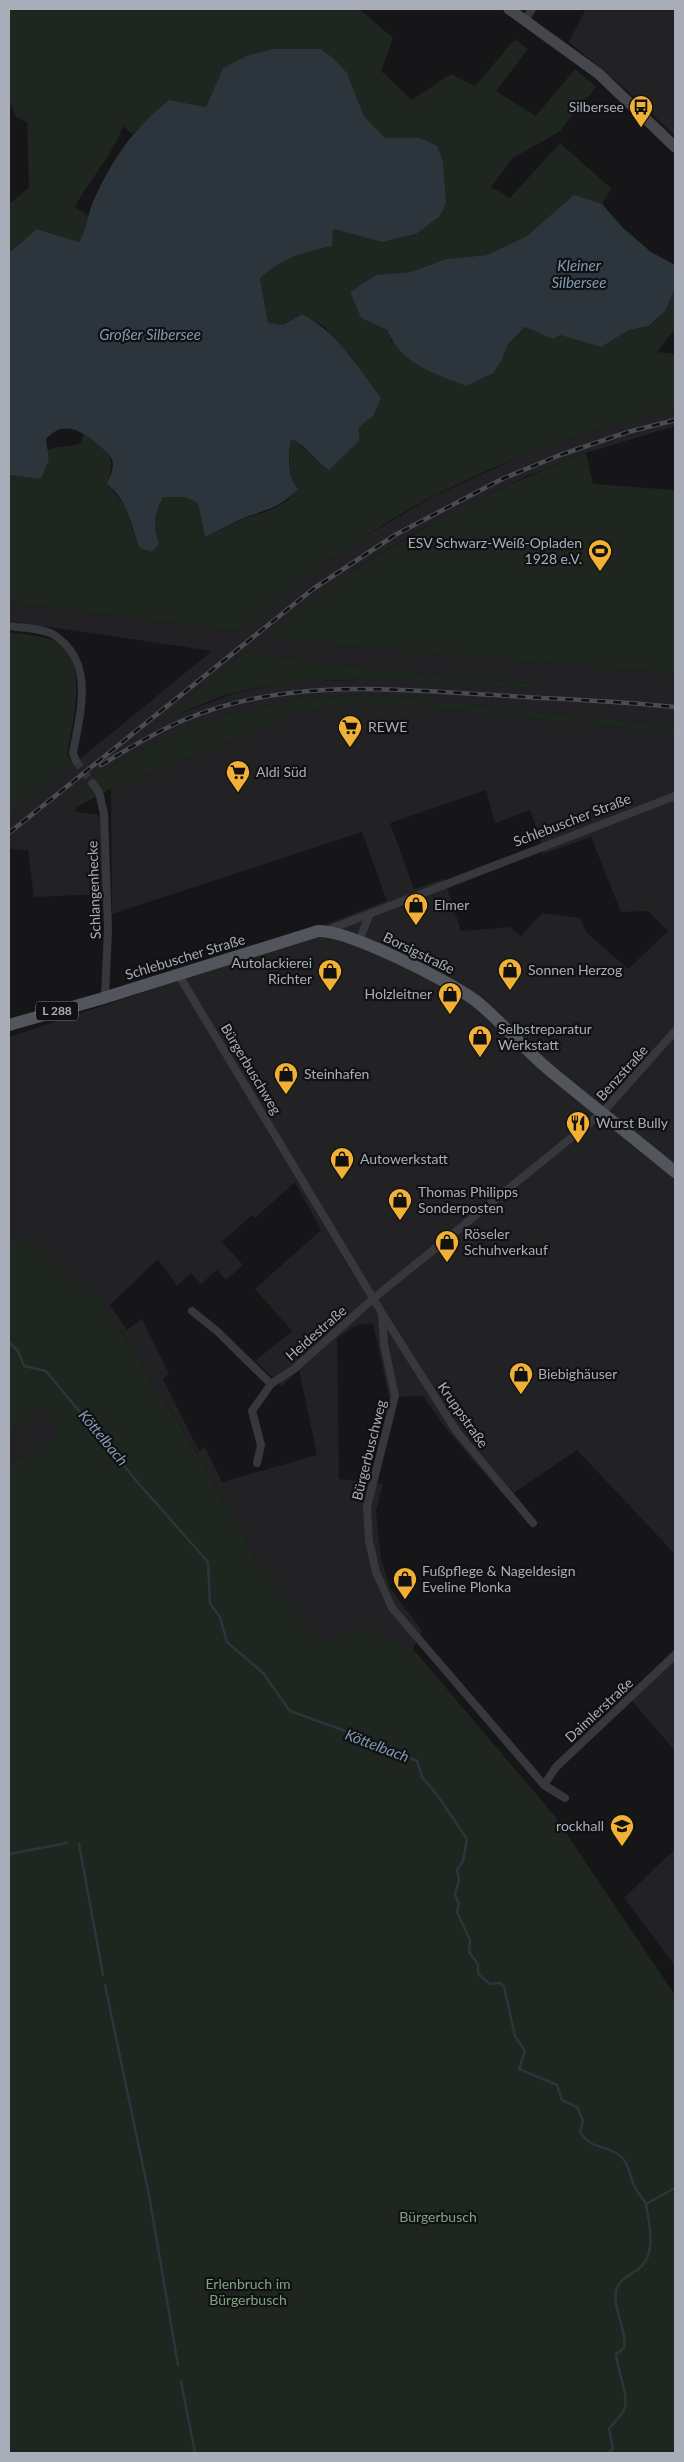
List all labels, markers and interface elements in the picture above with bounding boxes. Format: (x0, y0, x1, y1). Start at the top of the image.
bus stop icon: Silbersee (628, 94, 654, 128)
place label: Silbersee (569, 98, 624, 115)
water label: Kleiner Silbersee (552, 256, 606, 291)
water label: Großer Silbersee (99, 325, 201, 343)
place label: ESV Schwarz-Weiß-Opladen 1928 e.V. (408, 534, 582, 567)
sports icon: ESV Schwarz-Weiß-Opladen 1928 e.V. (587, 538, 613, 572)
supermarket icon: REWE (337, 714, 363, 748)
place label: REWE (368, 718, 407, 735)
supermarket icon: Aldi Süd (225, 759, 251, 793)
place label: Aldi Süd (256, 763, 307, 780)
street label: Schlebuscher Straße (511, 789, 633, 850)
street label: Schlangenhecke (83, 841, 104, 940)
shop icon: Elmer (403, 892, 429, 926)
place label: Elmer (434, 896, 469, 913)
street label: Borsigstraße (381, 928, 458, 977)
street label: Schlebuscher Straße (123, 930, 247, 983)
place label: Autolackierei Richter (232, 954, 312, 987)
shop icon: Sonnen Herzog (497, 957, 523, 991)
shop icon: Autolackierei Richter (317, 958, 343, 992)
place label: Sonnen Herzog (528, 961, 622, 978)
shop icon: Holzleitner (437, 981, 463, 1015)
place label: Holzleitner (365, 985, 432, 1002)
road number: L 288 (36, 1001, 78, 1020)
street label: Bürgerbuschweg (218, 1020, 285, 1117)
place label: Selbstreparatur Werkstatt (498, 1020, 592, 1053)
shop icon: Selbstreparatur Werkstatt (467, 1024, 493, 1058)
street label: Benzstraße (592, 1041, 651, 1104)
shop icon: Steinhafen (273, 1061, 299, 1095)
place label: Steinhafen (304, 1065, 369, 1082)
restaurant icon: Wurst Bully (565, 1110, 591, 1144)
place label: Wurst Bully (596, 1114, 669, 1131)
shop icon: Autowerkstatt (329, 1146, 355, 1180)
place label: Autowerkstatt (360, 1150, 448, 1167)
place label: Thomas Philipps Sonderposten (418, 1183, 518, 1216)
shop icon: Thomas Philipps Sonderposten (387, 1187, 413, 1221)
place label: Röseler Schuhverkauf (464, 1225, 548, 1258)
shop icon: Röseler Schuhverkauf (434, 1229, 460, 1263)
street label: Heidestraße (282, 1302, 350, 1364)
shop icon: Biebighäuser (508, 1361, 534, 1395)
place label: Biebighäuser (538, 1365, 617, 1382)
street label: Kruppstraße (435, 1379, 492, 1451)
street label: Bürgerbuschweg (348, 1398, 389, 1502)
water label: Köttelbach (75, 1406, 132, 1469)
place label: Fußpflege & Nageldesign Eveline Plonka (422, 1562, 575, 1595)
shop icon: Fußpflege & Nageldesign Eveline Plonka (392, 1566, 418, 1600)
street label: Daimlerstraße (561, 1674, 636, 1745)
water label: Köttelbach (343, 1725, 412, 1765)
school or university icon: rockhall (609, 1813, 635, 1847)
place label: rockhall (556, 1817, 604, 1834)
park label: Bürgerbusch (399, 2208, 477, 2225)
park label: Erlenbruch im Bürgerbusch (205, 2275, 291, 2308)

